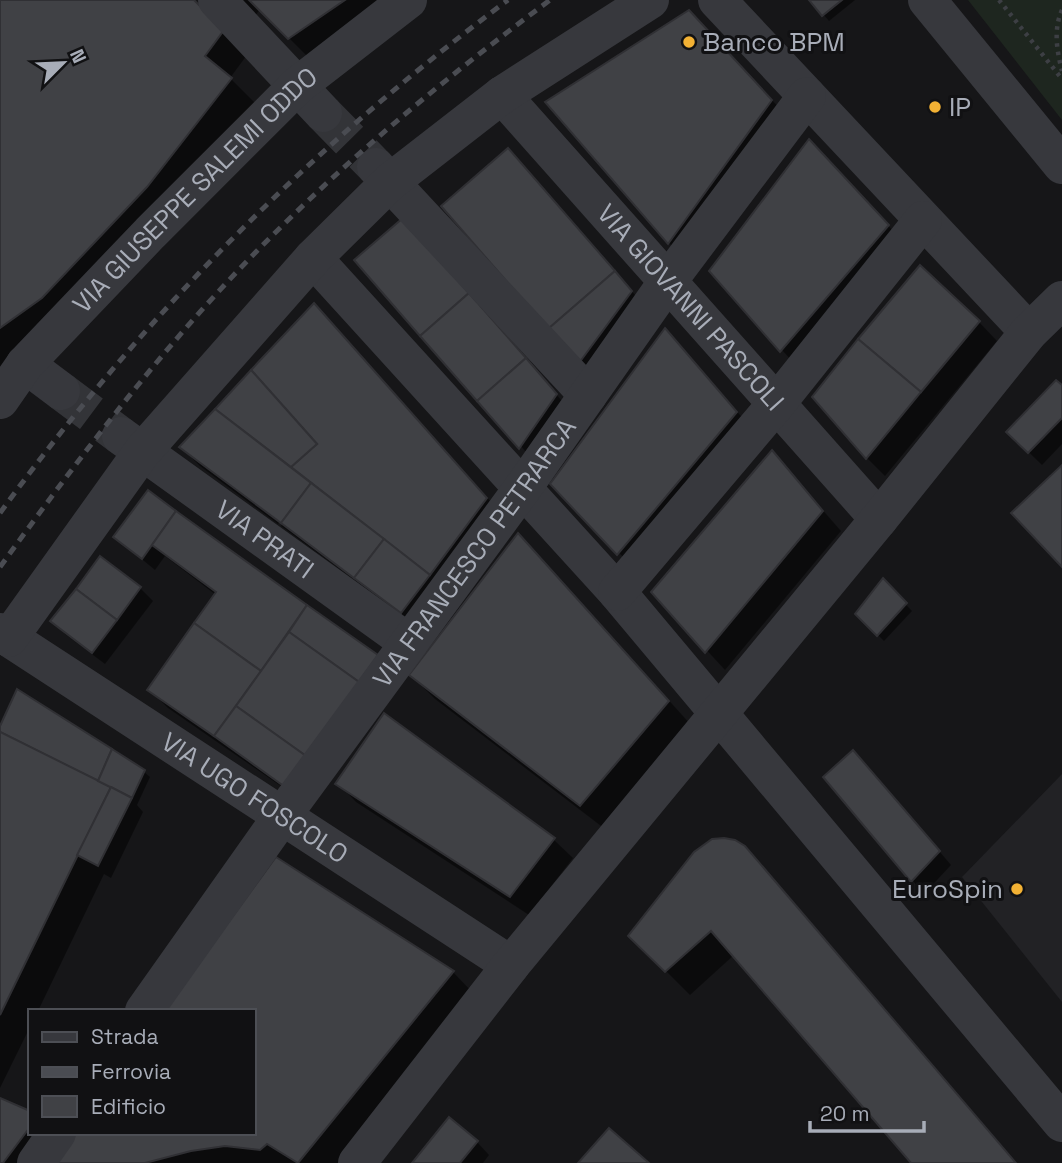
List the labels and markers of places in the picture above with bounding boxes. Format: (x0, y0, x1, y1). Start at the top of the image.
place label: Banco BPM (703, 25, 845, 59)
marker: Banco BPM (681, 34, 697, 50)
place label: IP (949, 90, 971, 124)
marker: IP (927, 99, 943, 115)
place label: EuroSpin (892, 872, 1003, 906)
marker: EuroSpin (1009, 881, 1025, 897)

